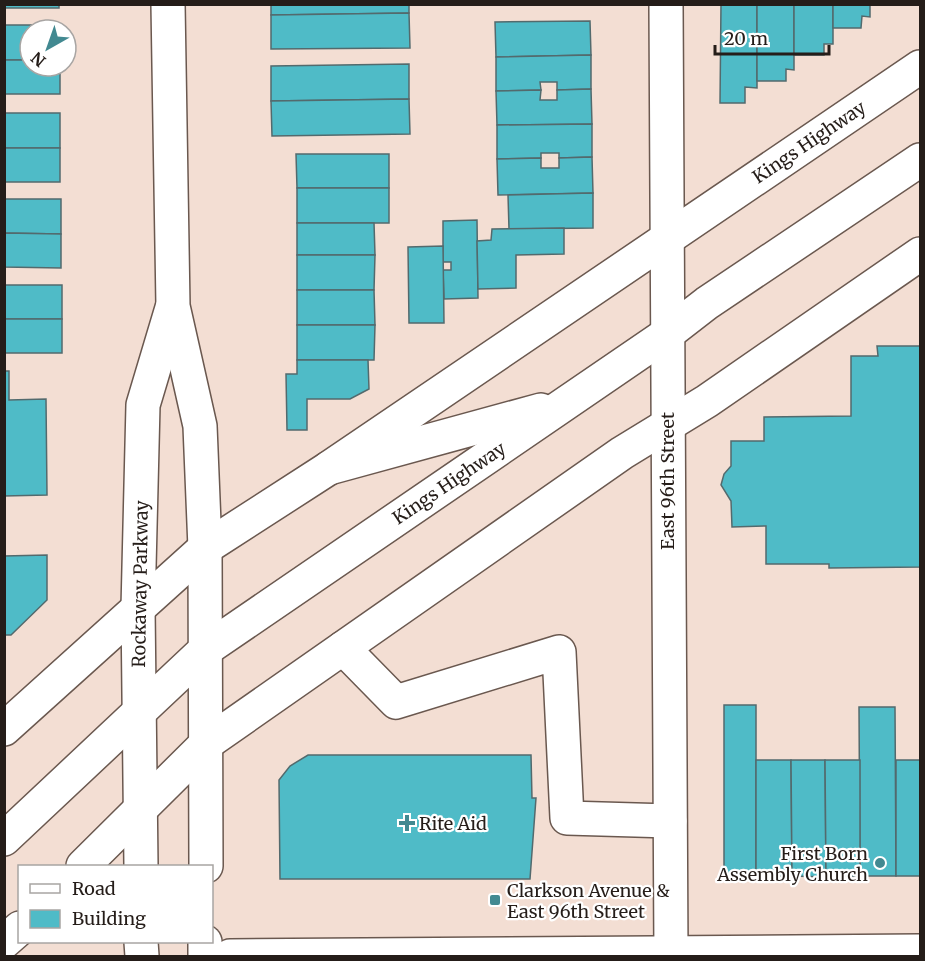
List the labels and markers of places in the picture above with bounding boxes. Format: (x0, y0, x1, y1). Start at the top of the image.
place label: Rite Aid (419, 812, 487, 835)
marker: Rite Aid (400, 816, 414, 830)
place label: First Born Assembly Church (716, 842, 868, 886)
marker: First Born Assembly Church (873, 856, 887, 870)
place label: Clarkson Avenue & East 96th Street (507, 879, 670, 923)
marker: Clarkson Avenue & East 96th Street (488, 893, 502, 907)

